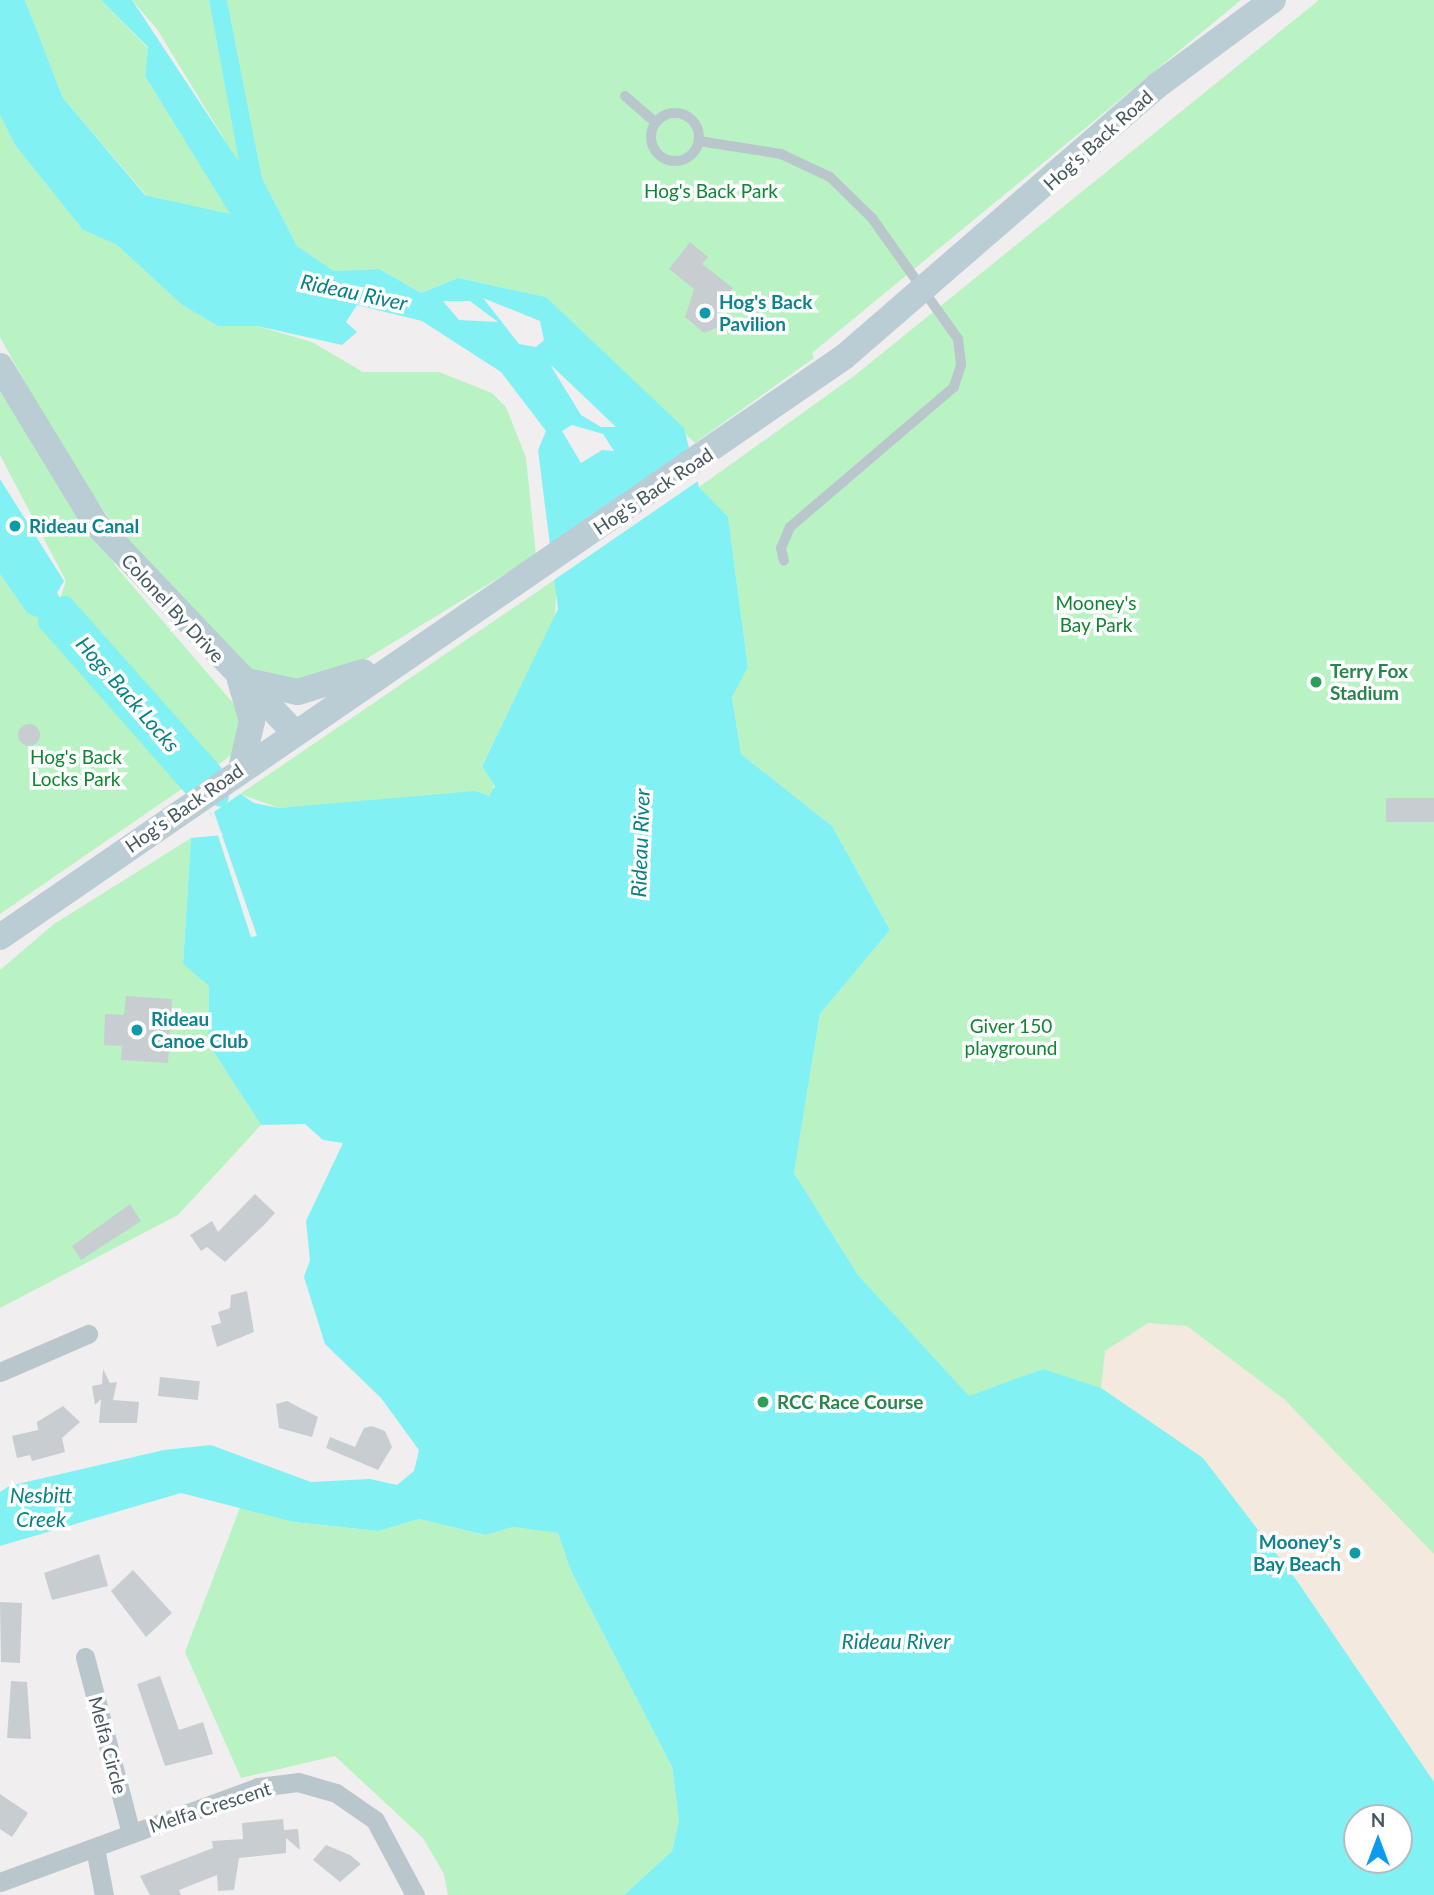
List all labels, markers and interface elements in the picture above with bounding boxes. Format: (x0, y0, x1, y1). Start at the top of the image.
street label: Hog's Back Road (1039, 85, 1157, 195)
park label: Hog's Back Park (644, 180, 778, 202)
water label: Rideau River (298, 268, 410, 316)
place label: Hog's Back Pavilion (719, 291, 812, 335)
marker: Hog's Back Pavilion (697, 305, 713, 321)
street label: Hog's Back Road (589, 443, 717, 539)
place label: Rideau Canal (29, 515, 139, 537)
marker: Rideau Canal (7, 518, 23, 534)
street label: Colonel By Drive (117, 549, 229, 667)
park label: Mooney's Bay Park (1055, 592, 1137, 636)
water label: Hogs Back Locks (71, 631, 185, 757)
place label: Terry Fox Stadium (1330, 660, 1408, 704)
marker: Terry Fox Stadium (1308, 674, 1324, 690)
park label: Hog's Back Locks Park (30, 746, 122, 790)
street label: Hog's Back Road (121, 759, 247, 857)
water label: Rideau River (626, 788, 654, 898)
place label: Rideau Canoe Club (151, 1008, 248, 1052)
park label: Giver 150 playground (965, 1015, 1057, 1059)
marker: Rideau Canoe Club (129, 1022, 145, 1038)
place label: RCC Race Course (777, 1391, 923, 1413)
marker: RCC Race Course (755, 1394, 771, 1410)
water label: Nesbitt Creek (10, 1482, 72, 1532)
place label: Mooney's Bay Beach (1253, 1531, 1341, 1575)
marker: Mooney's Bay Beach (1347, 1545, 1363, 1561)
water label: Rideau River (842, 1628, 950, 1654)
street label: Melfa Circle (84, 1694, 132, 1796)
street label: Melfa Crescent (146, 1777, 274, 1837)
north arrow (1343, 1804, 1413, 1874)
text: N (1371, 1808, 1385, 1831)

